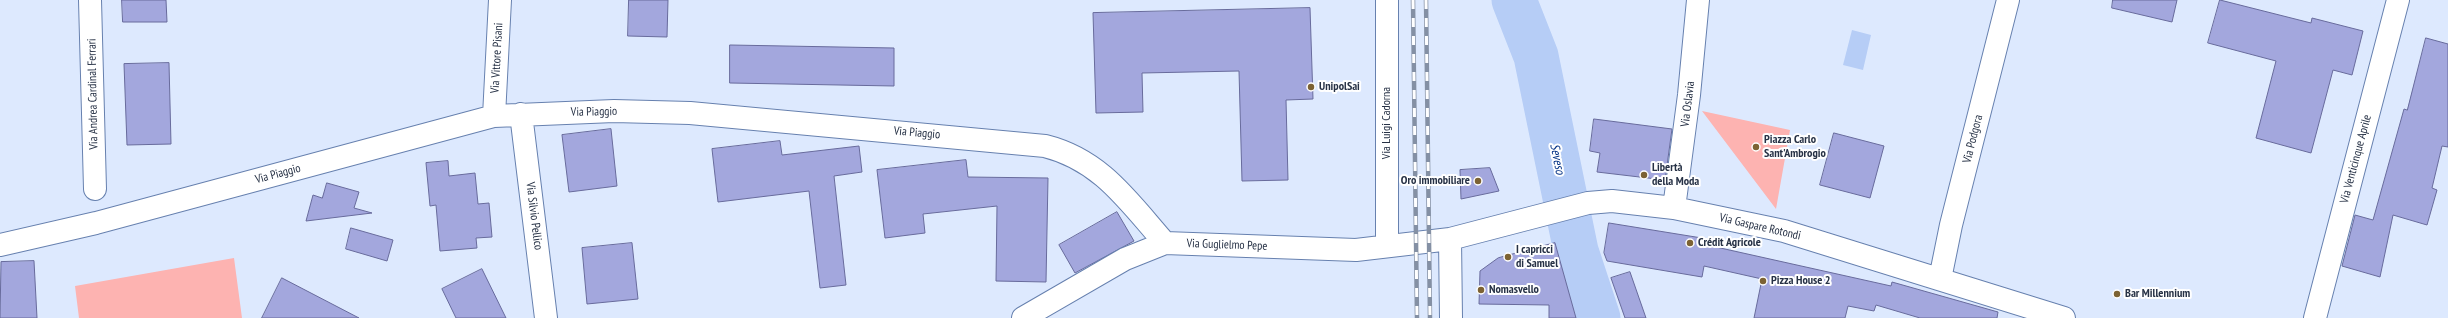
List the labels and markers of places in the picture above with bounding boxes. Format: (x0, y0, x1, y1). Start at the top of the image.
place label: UnipolSai (1319, 80, 1360, 94)
marker: UnipolSai (1306, 82, 1316, 92)
place label: Piazza Carlo Sant'Ambrogio (1764, 133, 1826, 161)
marker: Piazza Carlo Sant'Ambrogio (1751, 142, 1761, 152)
place label: Libertà della Moda (1652, 161, 1699, 189)
marker: Libertà della Moda (1639, 170, 1649, 180)
place label: Oro immobiliare (1401, 174, 1470, 188)
marker: Oro immobiliare (1473, 176, 1483, 186)
place label: Crédit Agricole (1698, 236, 1761, 250)
marker: Crédit Agricole (1685, 238, 1695, 248)
place label: I capricci di Samuel (1516, 243, 1558, 271)
marker: I capricci di Samuel (1503, 252, 1513, 262)
place label: Pizza House 2 (1771, 274, 1831, 288)
marker: Pizza House 2 (1758, 276, 1768, 286)
place label: Nomasvello (1489, 283, 1539, 297)
marker: Nomasvello (1476, 285, 1486, 295)
place label: Bar Millennium (2125, 287, 2190, 301)
marker: Bar Millennium (2112, 289, 2122, 299)

